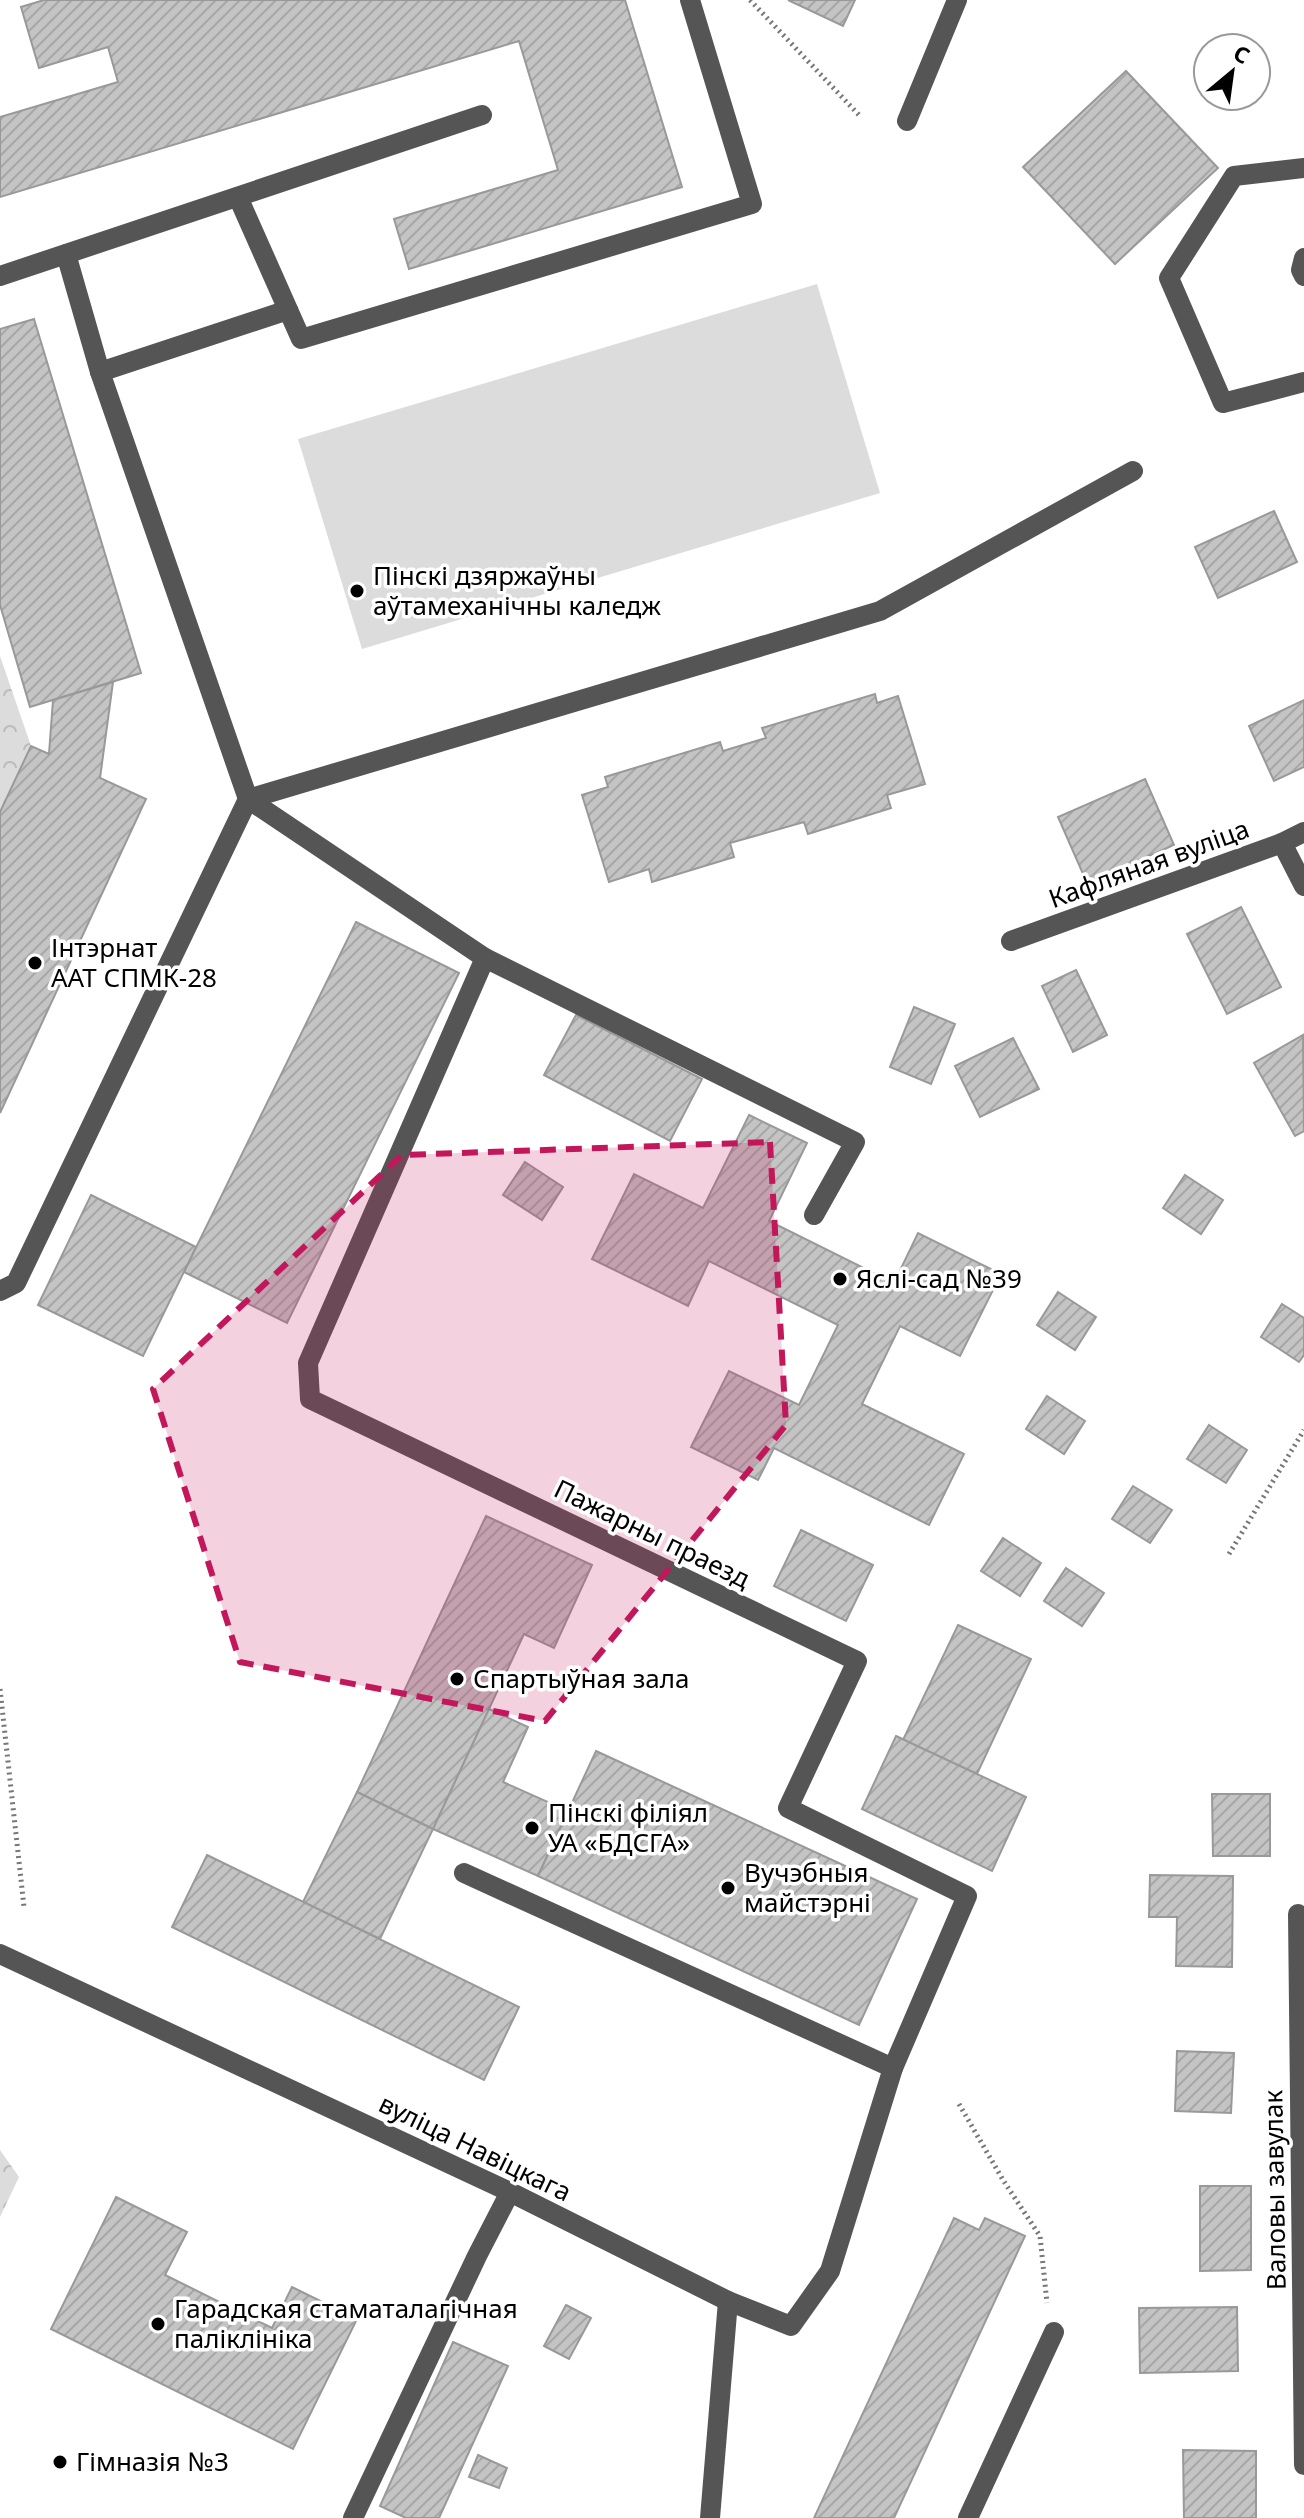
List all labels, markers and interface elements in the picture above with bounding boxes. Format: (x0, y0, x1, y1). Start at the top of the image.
north arrow (1192, 32, 1272, 112)
text: С (1229, 37, 1256, 70)
place label: Пінскі дзяржаўны аўтамеханічны каледж (373, 557, 661, 623)
marker: Пінскі дзяржаўны аўтамеханічны каледж (348, 582, 366, 600)
street label: Кафляная вуліца (1043, 810, 1254, 916)
place label: Інтэрнат ААТ СПМК-28 (51, 929, 217, 995)
marker: Інтэрнат ААТ СПМК-28 (26, 954, 44, 972)
place label: Яслі-сад №39 (856, 1260, 1022, 1296)
marker: Яслі-сад №39 (831, 1270, 849, 1288)
street label: Пажарны праезд (548, 1470, 757, 1596)
place label: Спартыўная зала (473, 1660, 690, 1696)
marker: Спартыўная зала (448, 1670, 466, 1688)
place label: Пінскі філіял УА «БДСГА» (548, 1794, 708, 1860)
marker: Пінскі філіял УА «БДСГА» (523, 1819, 541, 1837)
place label: Вучэбныя майстэрні (744, 1854, 871, 1920)
marker: Вучэбныя майстэрні (719, 1879, 737, 1897)
street label: вуліца Навіцкага (373, 2085, 578, 2209)
street label: Валовы завулак (1254, 2089, 1294, 2290)
place label: Гарадская стаматалагічная паліклініка (174, 2290, 518, 2356)
marker: Гарадская стаматалагічная паліклініка (149, 2315, 167, 2333)
place label: Гімназія №3 (76, 2443, 229, 2479)
marker: Гімназія №3 (51, 2453, 69, 2471)

